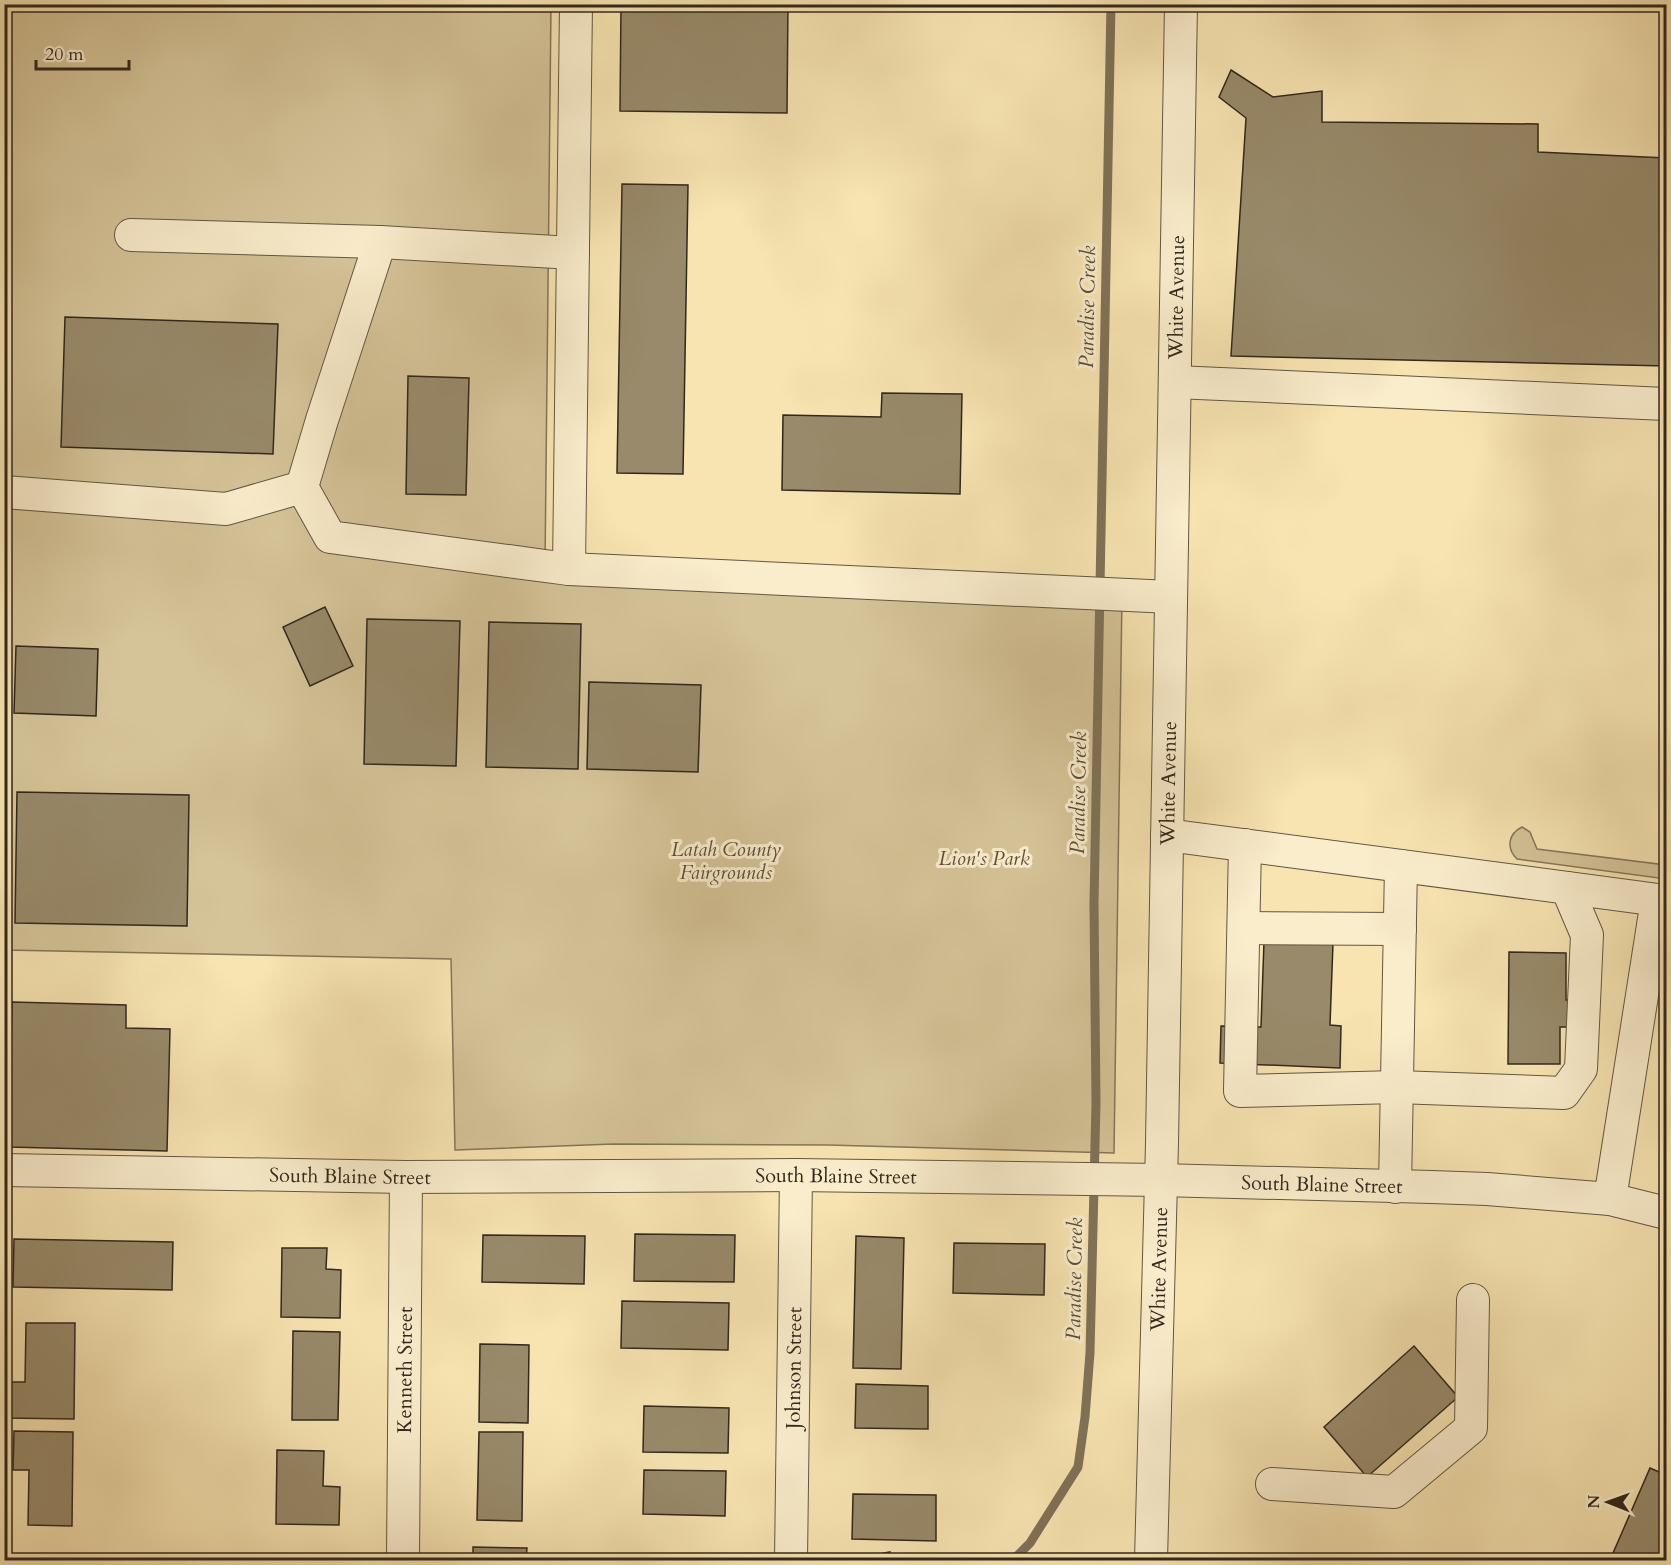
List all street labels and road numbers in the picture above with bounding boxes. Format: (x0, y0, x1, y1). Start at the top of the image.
street label: White Avenue (1162, 235, 1191, 361)
street label: White Avenue (1154, 721, 1183, 847)
street label: South Blaine Street (269, 1162, 431, 1191)
street label: South Blaine Street (755, 1162, 918, 1191)
street label: South Blaine Street (1241, 1169, 1404, 1200)
street label: White Avenue (1144, 1207, 1174, 1333)
street label: Kenneth Street (391, 1306, 419, 1433)
street label: Johnson Street (780, 1306, 808, 1432)

